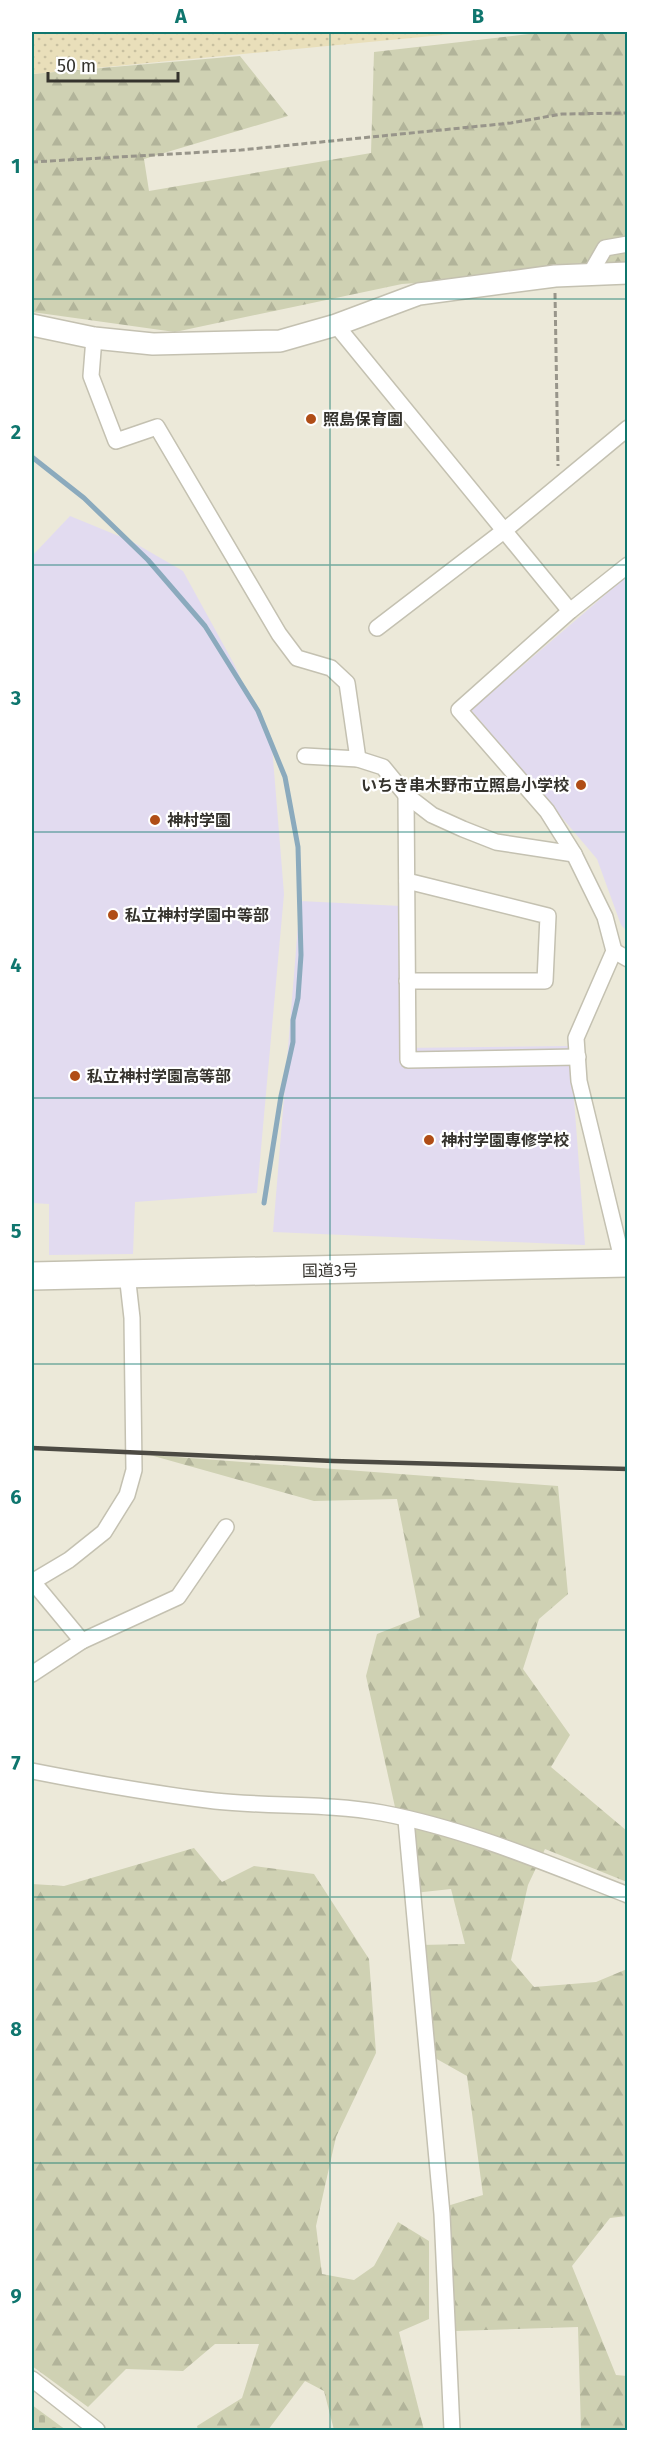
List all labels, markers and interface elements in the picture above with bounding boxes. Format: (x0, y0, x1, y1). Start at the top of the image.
text: A (174, 4, 188, 28)
text: B (472, 4, 484, 28)
scale bar (48, 45, 178, 83)
text: 50 m (57, 55, 96, 77)
text: 1 (11, 154, 21, 178)
place label: 照島保育園 (323, 410, 403, 429)
marker: 照島保育園 (304, 412, 318, 426)
text: 2 (11, 420, 21, 444)
text: 3 (10, 686, 21, 710)
place label: いちき串木野市立照島小学校 (361, 776, 569, 795)
marker: いちき串木野市立照島小学校 (574, 778, 588, 792)
place label: 神村学園 (167, 811, 231, 830)
marker: 神村学園 (148, 813, 162, 827)
place label: 私立神村学園中等部 (125, 906, 269, 925)
marker: 私立神村学園中等部 (106, 908, 120, 922)
text: 4 (10, 953, 22, 977)
place label: 私立神村学園高等部 (87, 1067, 231, 1086)
marker: 私立神村学園高等部 (68, 1069, 82, 1083)
place label: 神村学園専修学校 (441, 1131, 569, 1150)
marker: 神村学園専修学校 (422, 1133, 436, 1147)
text: 5 (11, 1219, 22, 1243)
street label: 国道3号 (302, 1261, 358, 1280)
text: 6 (10, 1485, 22, 1509)
text: 7 (11, 1751, 21, 1775)
text: 8 (10, 2017, 22, 2041)
text: 9 (10, 2284, 22, 2308)

